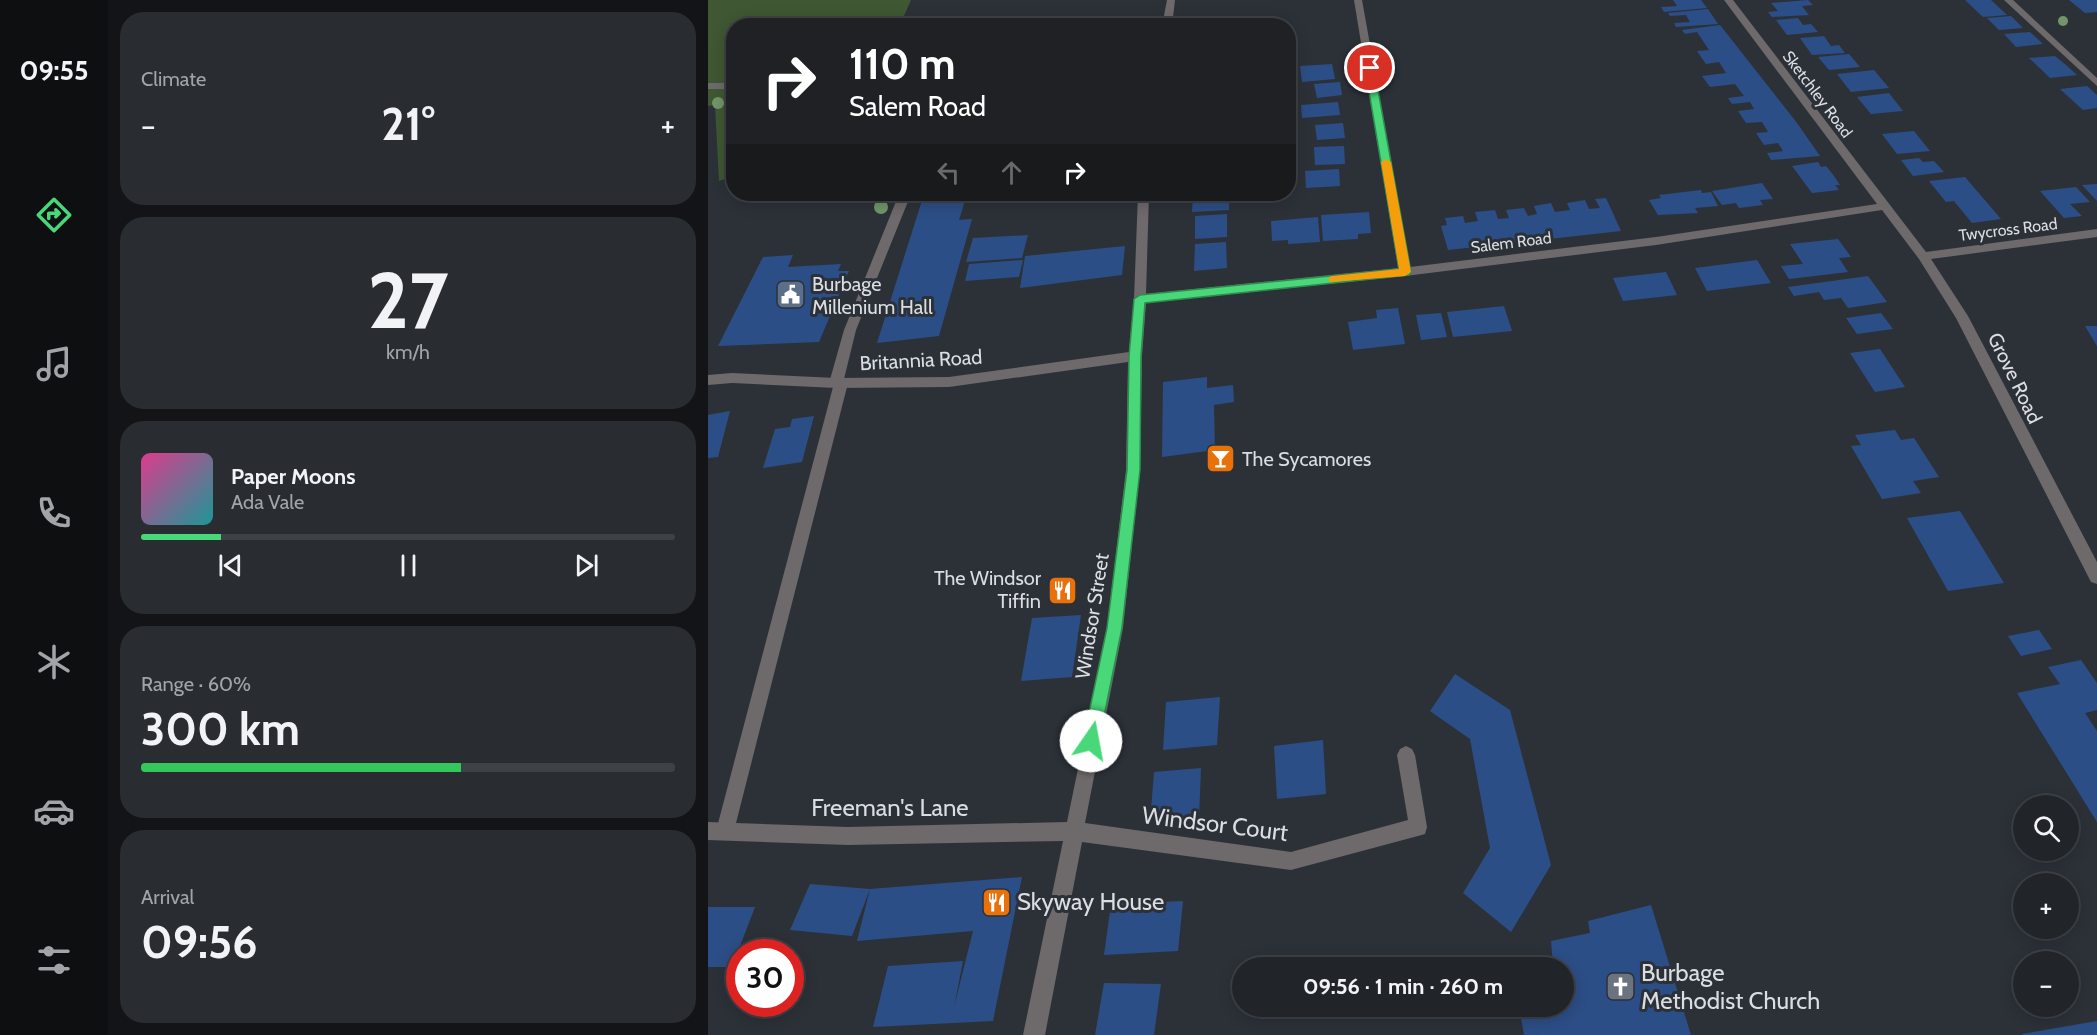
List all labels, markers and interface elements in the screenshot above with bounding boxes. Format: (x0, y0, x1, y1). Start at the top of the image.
text: 110 m (849, 38, 956, 90)
icon: right (750, 42, 828, 120)
pin (1344, 42, 1395, 93)
street label: Sketchley Road (1779, 47, 1856, 141)
icon: arrive (1353, 51, 1386, 84)
text: 09:55 (19, 54, 89, 87)
text: Climate (141, 67, 206, 91)
text: Salem Road (849, 90, 986, 123)
text: 21° (381, 97, 435, 151)
text: − (141, 105, 156, 145)
text: + (660, 105, 675, 145)
icon: left (932, 156, 965, 189)
icon: ahead (995, 156, 1028, 189)
icon: right (1058, 156, 1091, 189)
icon: directions (33, 194, 75, 236)
street label: Twycross Road (1958, 214, 2059, 245)
street label: Salem Road (1470, 228, 1553, 257)
text: 27 (367, 253, 449, 348)
place label: Burbage Millenium Hall (812, 272, 933, 319)
public building icon: Burbage Millenium Hall (775, 279, 807, 311)
street label: Grove Road (1983, 329, 2047, 427)
text: km/h (386, 340, 430, 364)
icon: music (33, 343, 75, 385)
street label: Britannia Road (859, 345, 983, 375)
bar icon: The Sycamores (1205, 443, 1237, 475)
place label: The Sycamores (1242, 447, 1371, 471)
text: Paper Moons (231, 463, 355, 490)
text: Ada Vale (231, 490, 304, 514)
icon: phone (33, 492, 75, 534)
icon: previous (214, 549, 247, 582)
icon: pause (392, 549, 425, 582)
icon: next (570, 549, 603, 582)
street label: Windsor Street (1070, 551, 1114, 681)
place label: The Windsor Tiffin (934, 566, 1042, 613)
restaurant icon: The Windsor Tiffin (1046, 574, 1078, 606)
icon: climate (33, 641, 75, 683)
text: Range · 60% (141, 672, 251, 696)
text: 300 km (141, 702, 300, 756)
position arrow (1059, 709, 1123, 773)
icon: car (33, 790, 75, 832)
street label: Freeman's Lane (811, 793, 969, 822)
map controls (2013, 795, 2079, 1017)
button: search (2013, 795, 2079, 861)
street label: Windsor Court (1141, 800, 1290, 847)
button: + (2013, 873, 2079, 939)
text: Arrival (141, 885, 194, 909)
restaurant icon: Skyway House (980, 886, 1012, 918)
place label: Skyway House (1017, 887, 1164, 916)
text: 09:56 (141, 915, 258, 969)
icon: filters (33, 939, 75, 981)
speed limit sign: 30 (726, 939, 804, 1017)
button: − (2013, 951, 2079, 1017)
place label: Burbage Methodist Church (1641, 958, 1820, 1015)
church icon: Burbage Methodist Church (1604, 971, 1636, 1003)
text: 09:56 · 1 min · 260 m (1303, 973, 1503, 1000)

